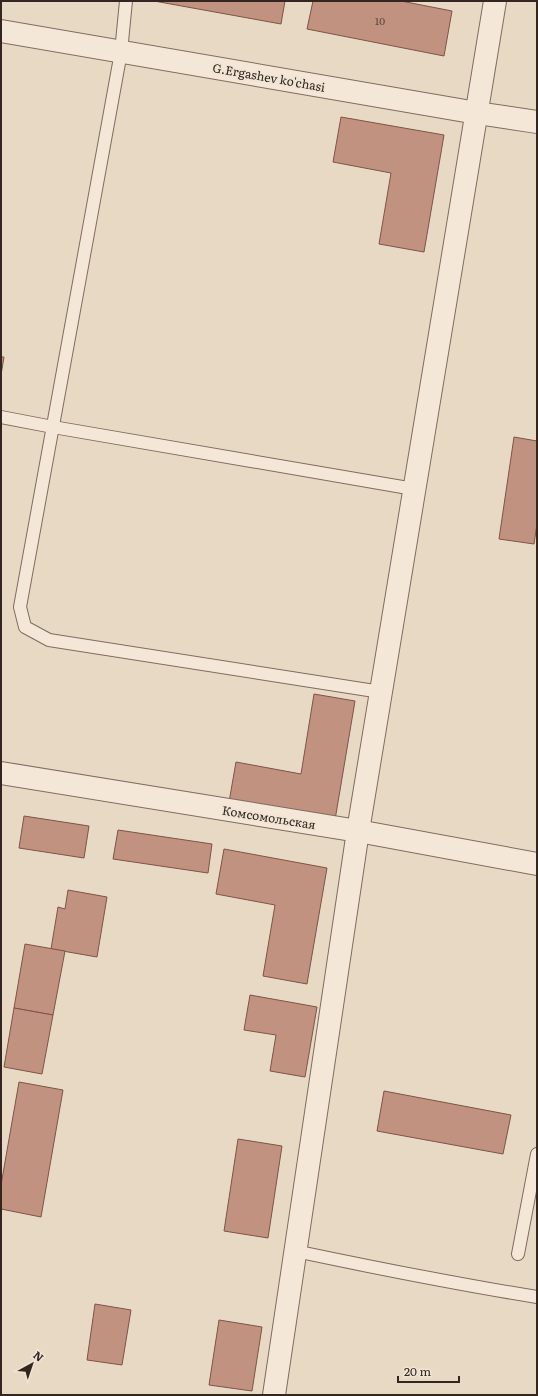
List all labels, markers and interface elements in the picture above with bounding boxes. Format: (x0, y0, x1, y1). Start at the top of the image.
house number: 10 (375, 13, 385, 28)
street label: G.Ergashev ko'chasi (211, 58, 327, 96)
street label: Комсомольская (221, 801, 317, 833)
north arrow (12, 1344, 52, 1384)
text: N (30, 1346, 48, 1365)
scale bar (398, 1358, 459, 1384)
text: 20 m (404, 1362, 431, 1380)

